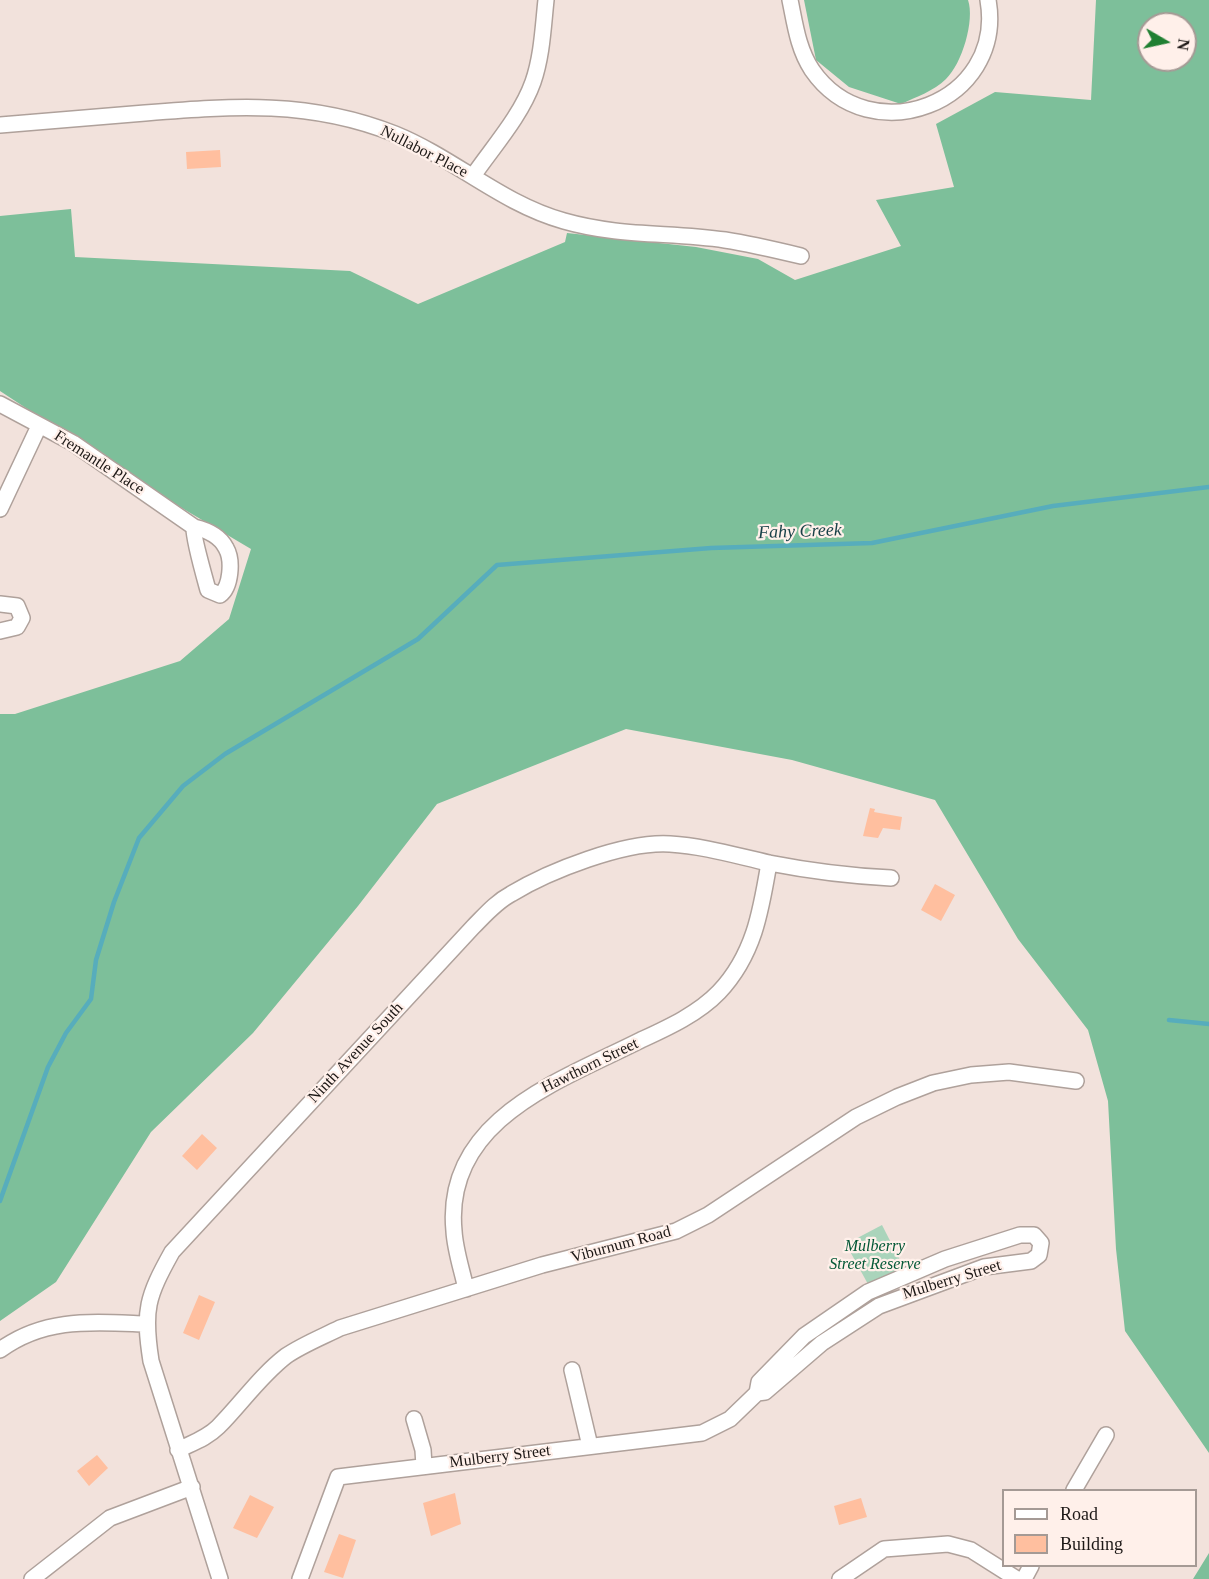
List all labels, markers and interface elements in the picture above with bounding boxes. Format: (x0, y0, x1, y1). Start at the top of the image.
north arrow (1137, 12, 1197, 72)
text: N (1174, 38, 1193, 52)
street label: Nullabor Place (377, 122, 471, 182)
street label: Fremantle Place (50, 427, 148, 499)
water label: Fahy Creek (758, 520, 842, 544)
street label: Ninth Avenue South (305, 999, 407, 1107)
street label: Hawthorn Street (538, 1034, 642, 1098)
street label: Viburnum Road (569, 1222, 673, 1268)
park label: Mulberry Street Reserve (829, 1237, 921, 1275)
street label: Mulberry Street (901, 1256, 1003, 1304)
street label: Mulberry Street (448, 1441, 552, 1473)
legend (1002, 1489, 1197, 1567)
text: Road (1060, 1504, 1098, 1524)
text: Building (1060, 1534, 1123, 1554)

